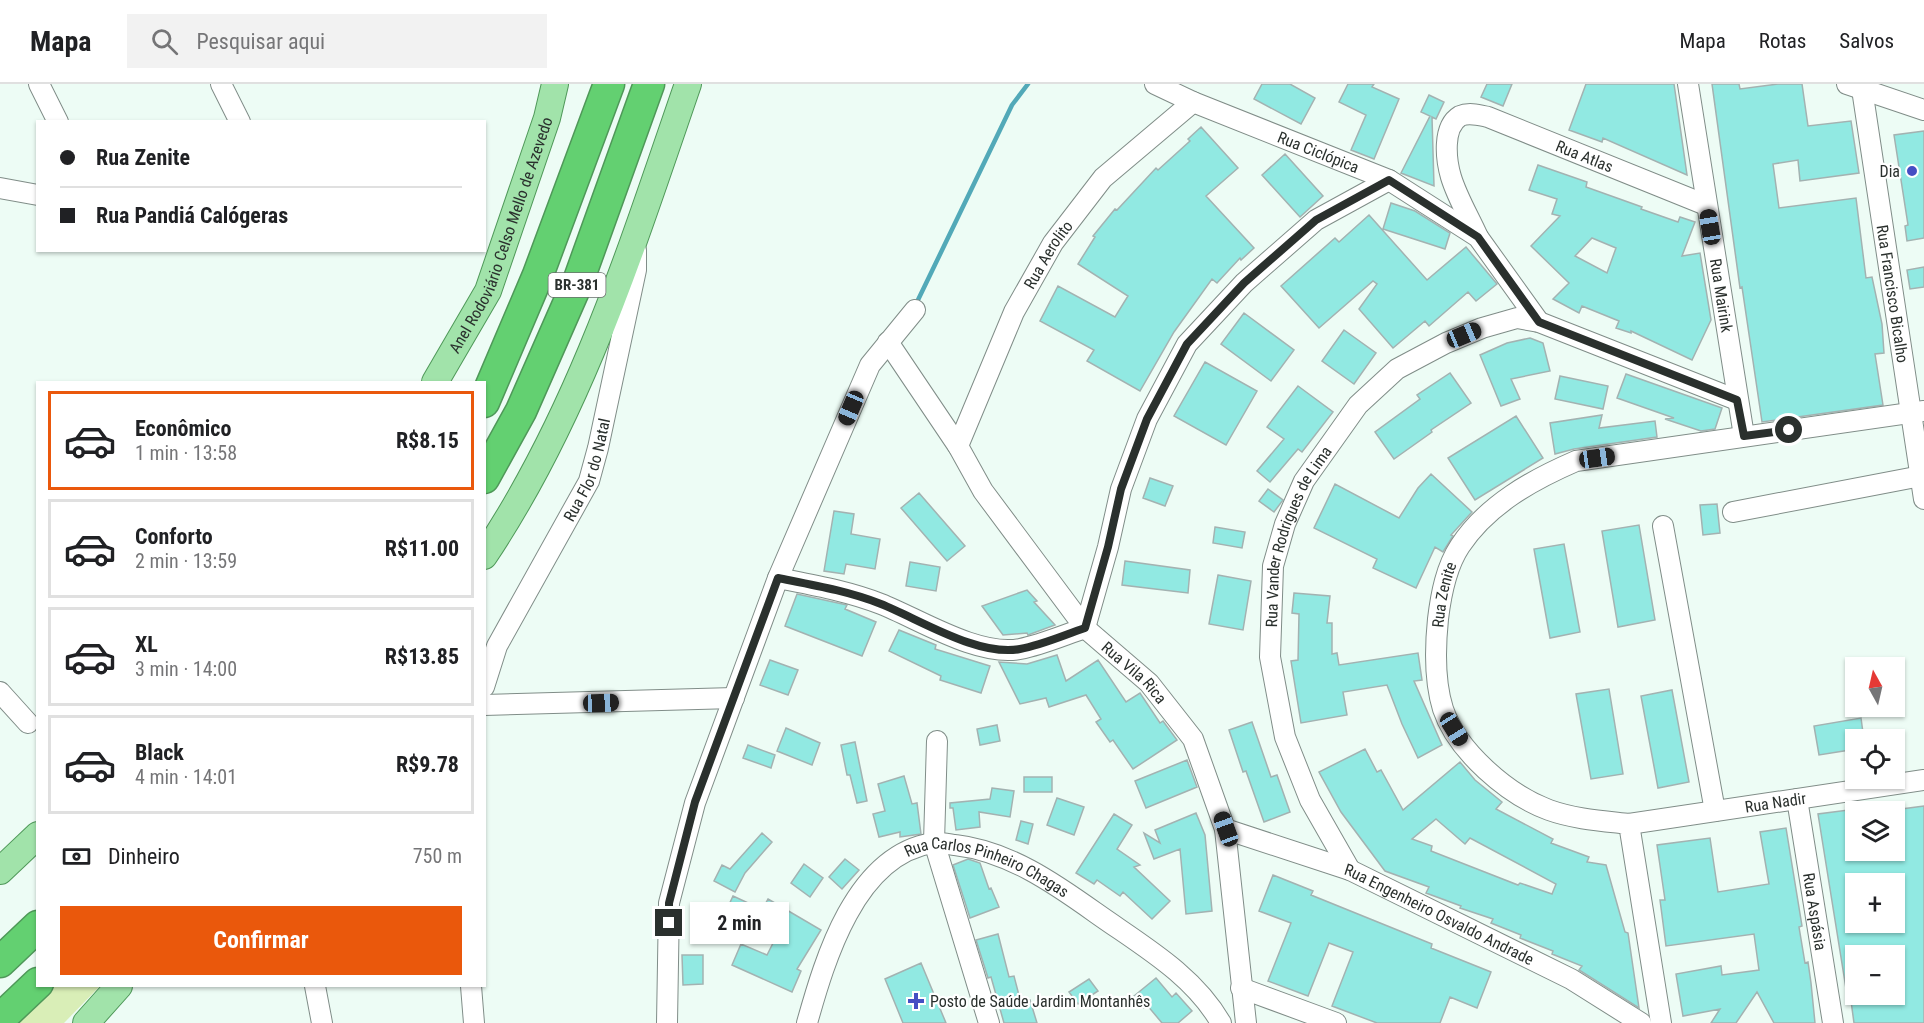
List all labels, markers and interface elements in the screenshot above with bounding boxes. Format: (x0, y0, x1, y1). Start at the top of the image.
search box (127, 14, 547, 68)
text: Mapa (30, 25, 91, 58)
icon: search (148, 25, 181, 58)
text: Pesquisar aqui (196, 29, 325, 54)
text: Mapa (1679, 29, 1726, 53)
text: Rotas (1759, 29, 1806, 53)
text: Salvos (1839, 29, 1894, 53)
street label: Anel Rodoviário Celso Mello de Azevedo (445, 114, 556, 356)
street label: Rua Ciclópica (1275, 127, 1362, 177)
street label: Rua Atlas (1553, 136, 1616, 176)
text: Rua Zenite (96, 145, 190, 170)
place label: Dia (1880, 162, 1900, 181)
marker: Dia (1905, 164, 1919, 178)
text: Rua Pandiá Calógeras (96, 203, 288, 228)
car (1698, 208, 1722, 246)
street label: Rua Aerolito (1020, 217, 1076, 292)
street label: Rua Francisco Bicalho (1873, 223, 1913, 364)
street label: Rua Mairink (1706, 257, 1737, 334)
road number: BR-381 (548, 273, 606, 297)
car (1444, 320, 1484, 350)
car (836, 388, 866, 428)
icon: car (63, 414, 117, 468)
text: Econômico (135, 416, 231, 441)
street label: Rua Flor do Natal (559, 416, 614, 524)
route start (1775, 416, 1802, 443)
text: R$8.15 (396, 428, 459, 453)
text: 1 min · 13:58 (135, 441, 237, 465)
street label: Rua Vander Rodrigues de Lima (1261, 442, 1335, 628)
car (1578, 447, 1616, 469)
icon: car (63, 522, 117, 576)
text: Conforto (135, 524, 213, 549)
text: R$11.00 (385, 536, 459, 561)
text: 2 min · 13:59 (135, 549, 237, 573)
street label: Rua Zenite (1428, 559, 1460, 628)
icon: car (63, 630, 117, 684)
text: XL (135, 632, 158, 657)
street label: Rua Vila Rica (1098, 637, 1171, 707)
text: R$13.85 (385, 644, 459, 669)
text: 3 min · 14:00 (135, 657, 237, 681)
north arrow (1845, 657, 1905, 717)
map controls (1845, 657, 1905, 1005)
car (583, 693, 619, 713)
car (1437, 709, 1471, 749)
button: locate (1845, 729, 1905, 789)
icon: car (63, 738, 117, 792)
text: Black (135, 740, 184, 765)
text: R$9.78 (396, 752, 459, 777)
text: 4 min · 14:01 (135, 765, 237, 789)
street label: Rua Nadir (1743, 788, 1807, 816)
button: layers (1845, 801, 1905, 861)
car (1211, 809, 1241, 849)
street label: Rua Carlos Pinheiro Chagas (901, 833, 1073, 901)
icon: cash (60, 840, 93, 873)
text: Dinheiro (108, 844, 180, 869)
text: 750 m (413, 844, 462, 868)
street label: Rua Engenheiro Osvaldo Andrade (1342, 859, 1537, 969)
street label: Rua Aspásia (1799, 871, 1831, 952)
button: + (1845, 873, 1905, 933)
callout: 2 min (690, 902, 789, 944)
button: Confirmar (60, 906, 462, 975)
route end (655, 909, 682, 936)
text: 2 min (717, 911, 762, 935)
button: − (1845, 945, 1905, 1005)
marker: Posto de Saúde Jardim Montanhês (907, 992, 925, 1010)
place label: Posto de Saúde Jardim Montanhês (930, 992, 1150, 1011)

